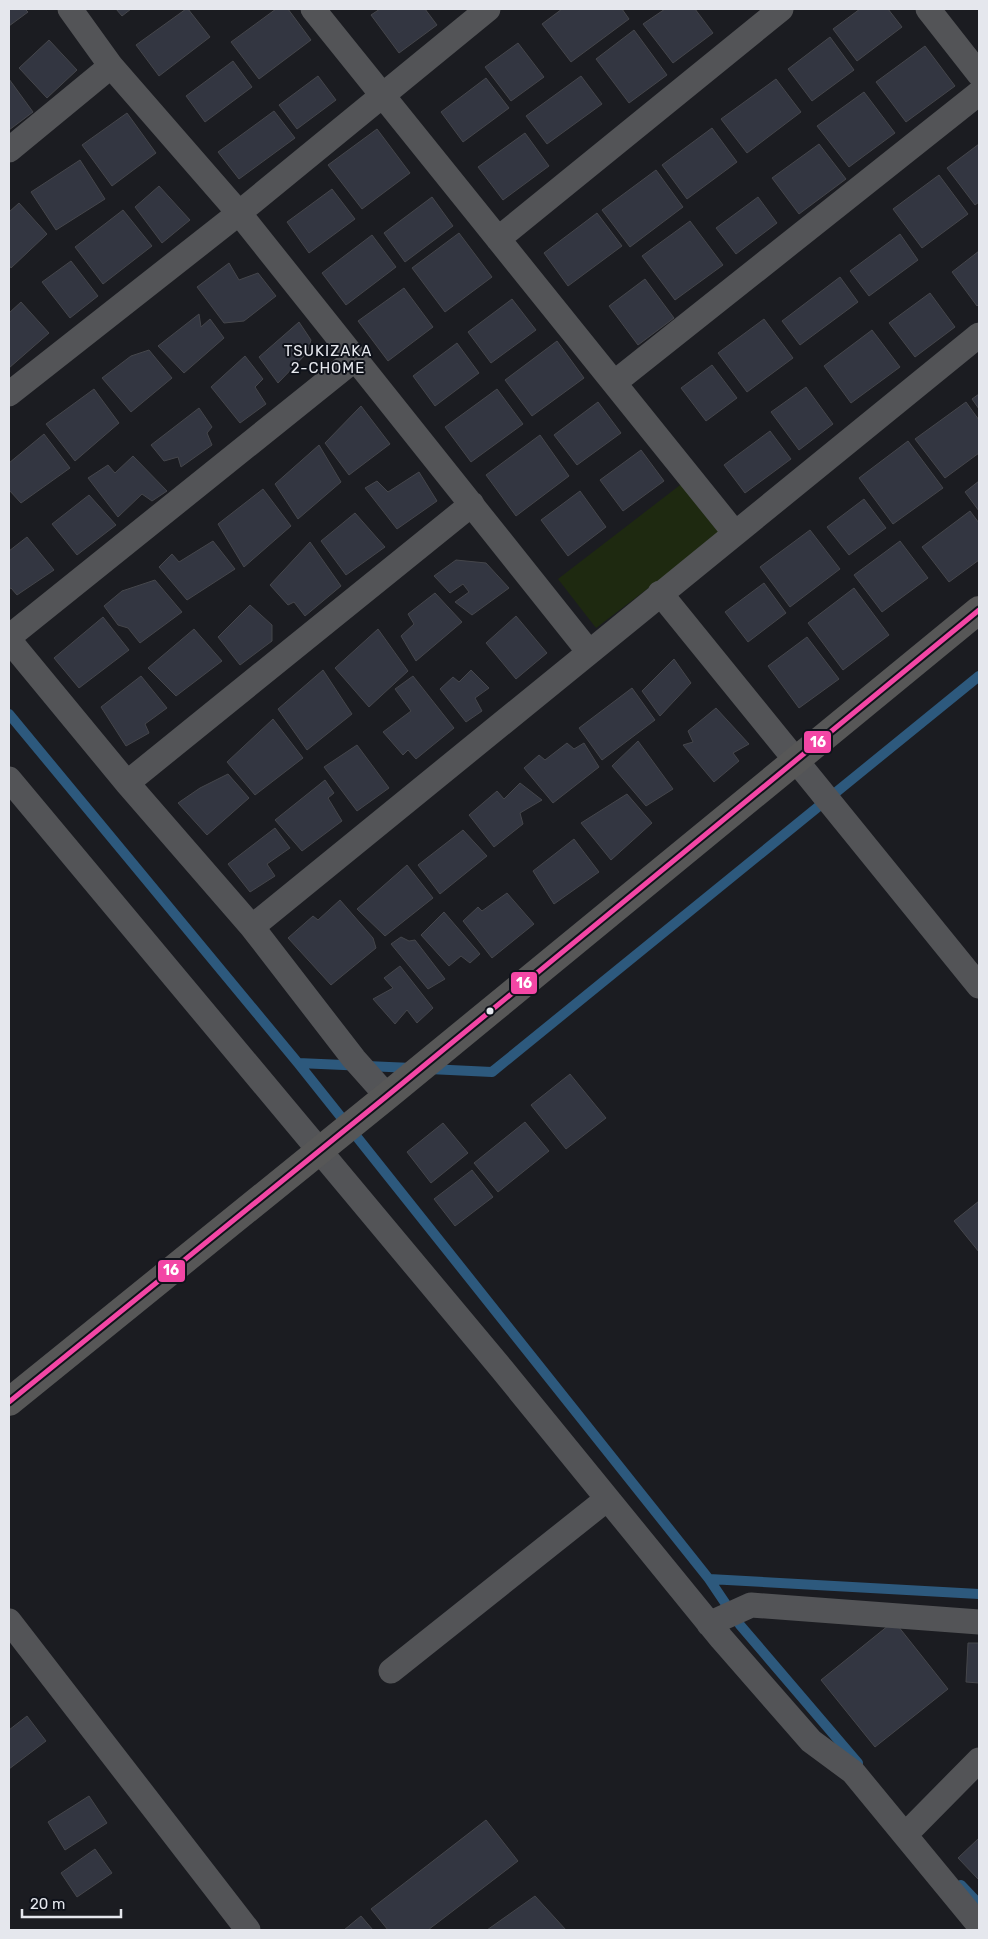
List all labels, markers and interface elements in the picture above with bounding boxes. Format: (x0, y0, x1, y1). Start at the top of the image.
district label: TSUKIZAKA 2-CHOME (284, 342, 372, 377)
line badge: 16 (803, 730, 832, 754)
text: 16 (810, 734, 826, 751)
line badge: 16 (510, 971, 538, 995)
text: 16 (516, 975, 532, 992)
unlabelled marker (485, 1006, 495, 1016)
line badge: 16 (157, 1259, 186, 1283)
text: 16 (163, 1262, 179, 1279)
scale bar (22, 1886, 121, 1918)
text: 20 m (30, 1895, 65, 1913)

